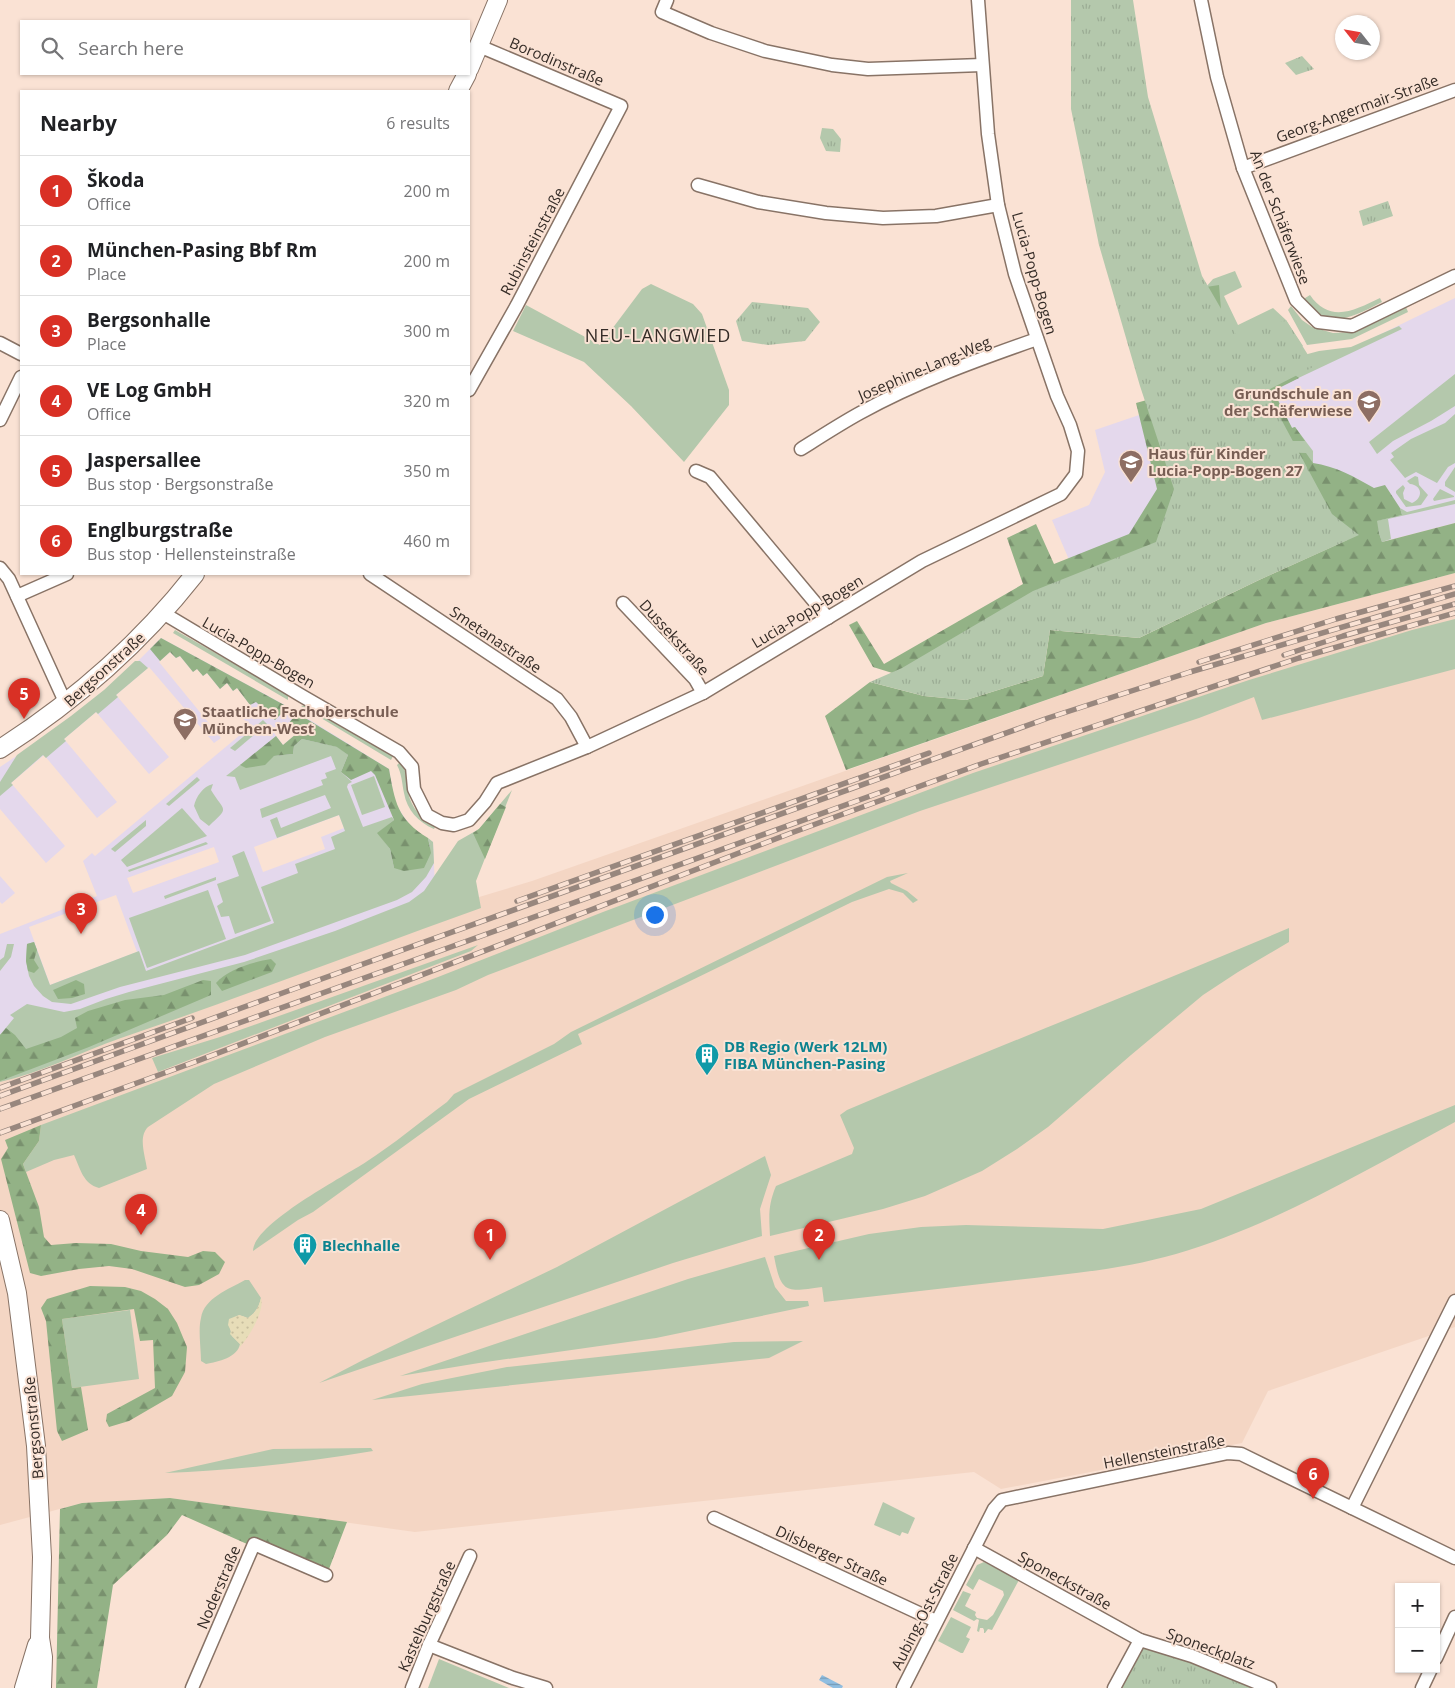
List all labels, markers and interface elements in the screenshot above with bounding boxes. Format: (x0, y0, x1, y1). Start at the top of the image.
north arrow (1335, 15, 1380, 60)
search box (20, 20, 470, 75)
street label: Borodinstraße (507, 32, 607, 90)
icon: search (38, 34, 66, 62)
text: Search here (78, 35, 184, 61)
street label: Georg-Angermair-Straße (1273, 69, 1441, 147)
text: Nearby (40, 109, 117, 137)
text: 6 results (386, 112, 450, 134)
street label: An der Schäferwiese (1246, 147, 1316, 287)
text: Škoda (87, 167, 145, 193)
text: 1 (51, 180, 61, 202)
text: 200 m (404, 180, 450, 202)
street label: Rubinsteinstraße (495, 184, 569, 298)
text: Office (87, 193, 131, 215)
street label: Lucia-Popp-Bogen (1008, 209, 1062, 337)
text: München-Pasing Bbf Rm (87, 237, 317, 263)
text: 2 (51, 250, 61, 272)
text: 200 m (404, 250, 450, 272)
text: Place (87, 263, 126, 285)
text: Bergsonhalle (87, 307, 211, 333)
text: 3 (51, 320, 61, 342)
text: 300 m (404, 320, 450, 342)
district label: NEU-LANGWIED (585, 323, 731, 347)
street label: Josephine-Lang-Weg (853, 331, 993, 406)
text: Place (87, 333, 126, 355)
text: VE Log GmbH (87, 377, 212, 403)
place label: Grundschule an der Schäferwiese (1224, 383, 1352, 420)
school or university icon: Grundschule an der Schäferwiese (1356, 389, 1382, 423)
text: 4 (51, 390, 61, 412)
text: 320 m (404, 390, 450, 412)
text: Office (87, 403, 131, 425)
place label: Haus für Kinder Lucia-Popp-Bogen 27 (1148, 443, 1303, 480)
text: Jaspersallee (87, 447, 201, 473)
school or university icon: Haus für Kinder Lucia-Popp-Bogen 27 (1118, 449, 1144, 483)
text: 5 (51, 460, 61, 482)
text: 350 m (404, 460, 450, 482)
text: Bus stop · Bergsonstraße (87, 473, 274, 495)
text: Englburgstraße (87, 517, 233, 543)
text: 6 (51, 530, 61, 552)
text: 460 m (404, 530, 450, 552)
text: Bus stop · Hellensteinstraße (87, 543, 296, 565)
street label: Lucia-Popp-Bogen (747, 570, 867, 652)
street label: Dussekstraße (636, 595, 714, 679)
street label: Smetanastraße (446, 601, 546, 677)
street label: Lucia-Popp-Bogen (199, 612, 319, 692)
street label: Bergsonstraße (59, 627, 149, 711)
pin: 5 (8, 678, 40, 719)
place label: Staatliche Fachoberschule München-West (202, 701, 399, 738)
school or university icon: Staatliche Fachoberschule München-West (172, 707, 198, 741)
pin: 3 (65, 893, 97, 934)
your location (642, 902, 668, 928)
place label: DB Regio (Werk 12LM) FIBA München-Pasing (724, 1036, 887, 1073)
building icon: DB Regio (Werk 12LM) FIBA München-Pasing (694, 1042, 720, 1076)
pin: 4 (125, 1194, 157, 1235)
pin: 1 (474, 1219, 506, 1260)
pin: 2 (803, 1219, 835, 1260)
building icon: Blechhalle (292, 1232, 318, 1266)
place label: Blechhalle (322, 1235, 400, 1255)
street label: Bergsonstraße (19, 1376, 47, 1480)
street label: Hellensteinstraße (1102, 1429, 1226, 1473)
pin: 6 (1297, 1458, 1329, 1499)
street label: Dilsberger Straße (773, 1520, 891, 1590)
street label: Noderstraße (191, 1542, 245, 1632)
street label: Sponeckstraße (1015, 1546, 1115, 1614)
street label: Aubing-Ost-Straße (886, 1549, 962, 1673)
street label: Kastelburgstraße (393, 1557, 459, 1675)
map controls (1395, 1583, 1440, 1673)
button: + (1395, 1583, 1440, 1628)
street label: Sponeckplatz (1164, 1623, 1258, 1673)
button: − (1395, 1628, 1440, 1673)

